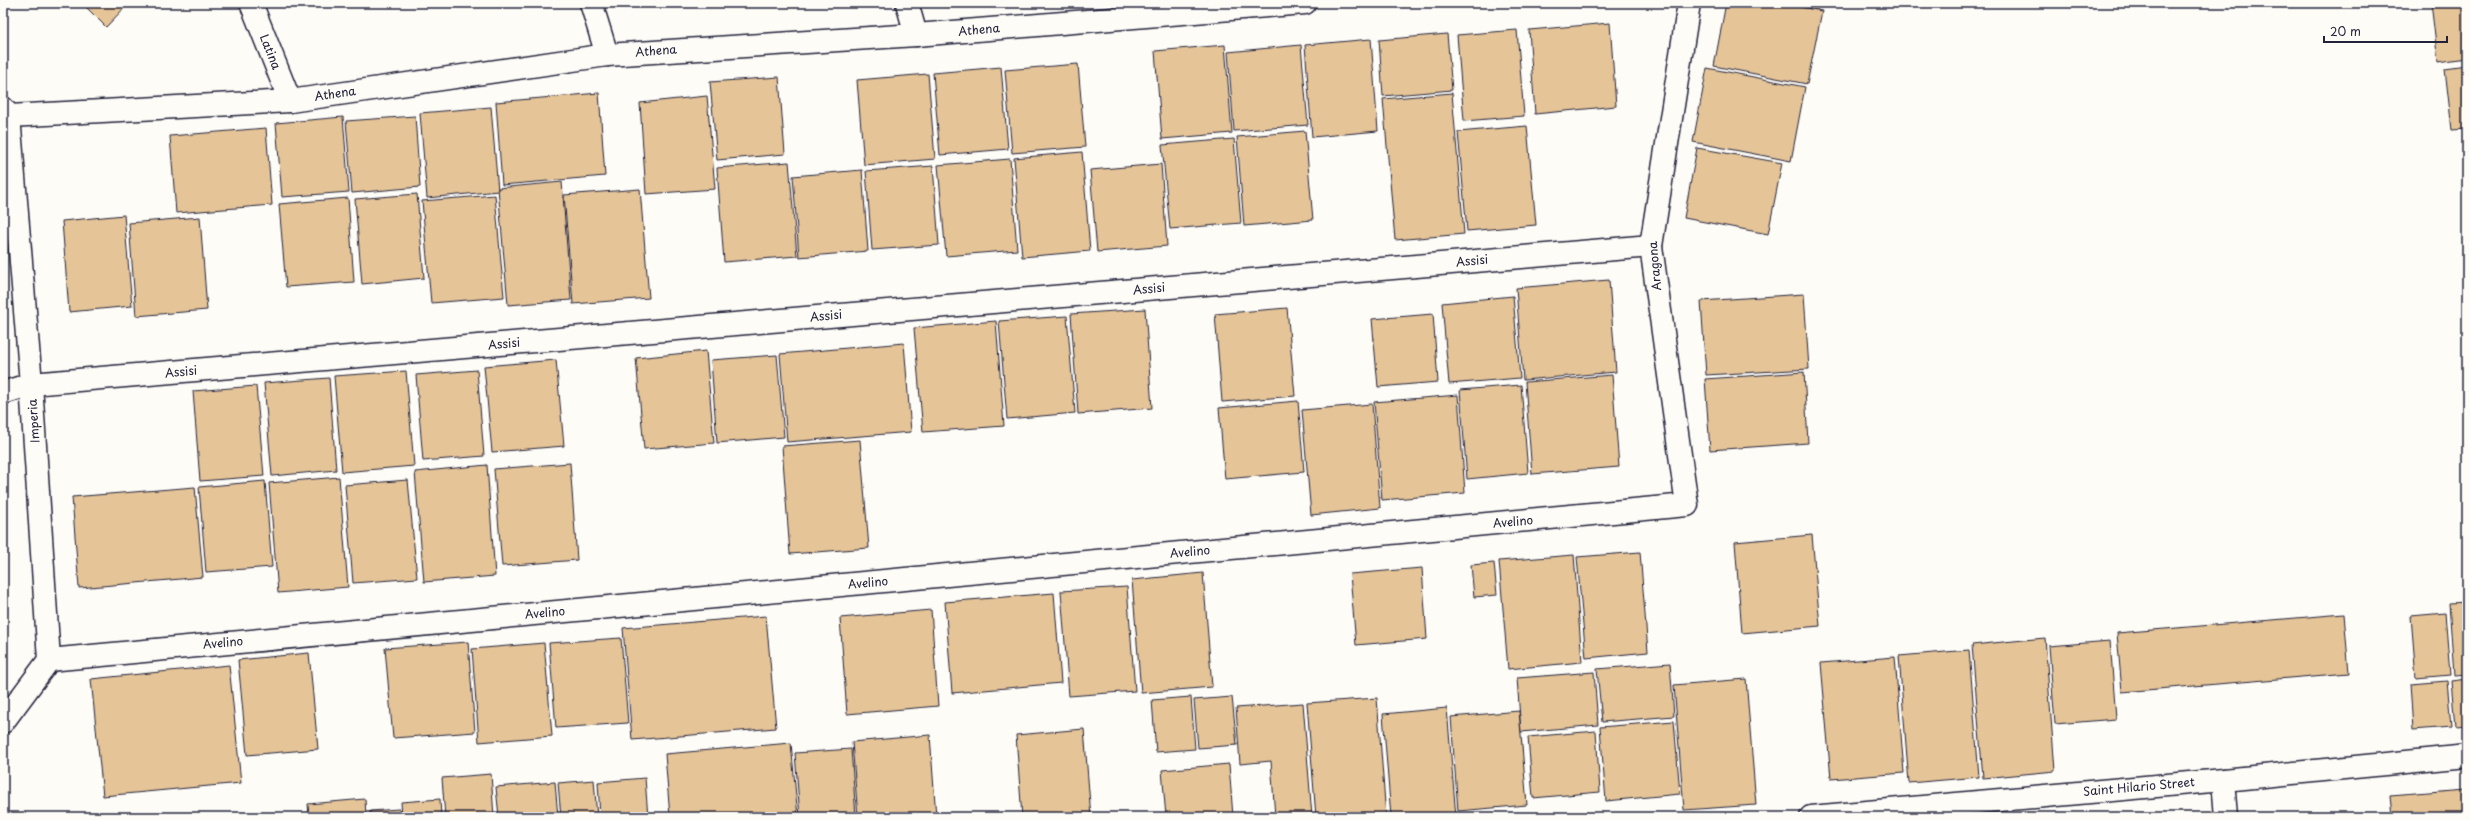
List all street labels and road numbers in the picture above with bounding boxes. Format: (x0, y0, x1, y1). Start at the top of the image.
street label: Athena (957, 18, 1001, 40)
street label: Latina (256, 31, 286, 72)
street label: Athena (635, 40, 678, 60)
street label: Athena (313, 81, 357, 105)
street label: Aragona (1643, 240, 1665, 292)
street label: Assisi (1455, 250, 1489, 270)
street label: Assisi (1132, 278, 1166, 298)
street label: Assisi (809, 305, 843, 325)
street label: Assisi (487, 333, 521, 353)
street label: Assisi (164, 361, 198, 381)
street label: Imperia (22, 398, 44, 444)
street label: Avelino (1492, 510, 1534, 532)
street label: Avelino (1169, 540, 1211, 562)
street label: Avelino (847, 571, 889, 593)
street label: Avelino (524, 601, 566, 623)
street label: Avelino (202, 631, 244, 653)
street label: Saint Hilario Street (2082, 772, 2196, 800)

